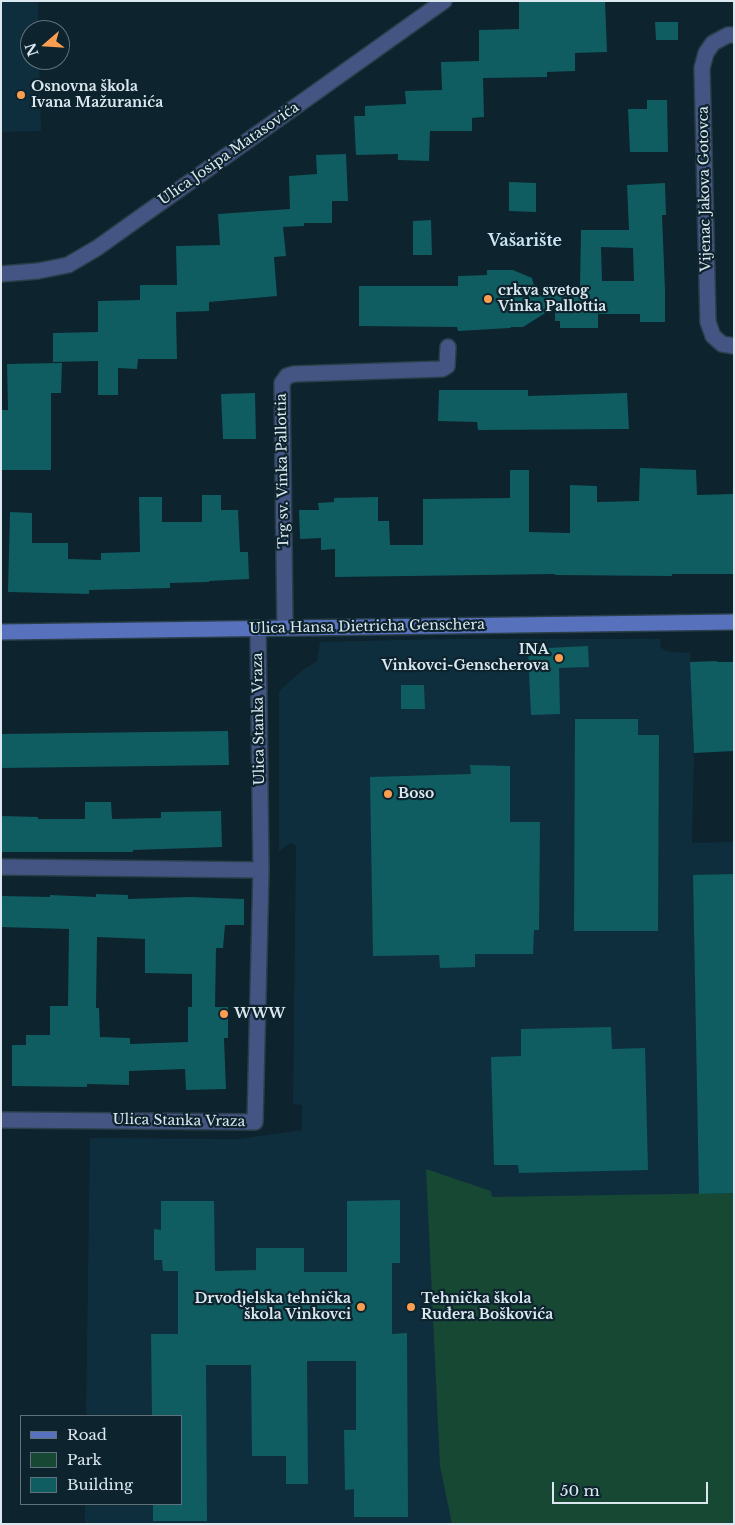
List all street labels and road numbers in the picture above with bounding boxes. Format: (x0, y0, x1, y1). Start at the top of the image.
street label: Ulica Josipa Matasovića (156, 99, 302, 209)
street label: Vijenac Jakova Gotovca (695, 106, 715, 272)
street label: Trg sv. Vinka Pallottia (273, 393, 293, 549)
street label: Ulica Hansa Dietricha Genschera (249, 617, 485, 637)
street label: Ulica Stanka Vraza (249, 652, 269, 786)
street label: Ulica Stanka Vraza (112, 1111, 246, 1131)

